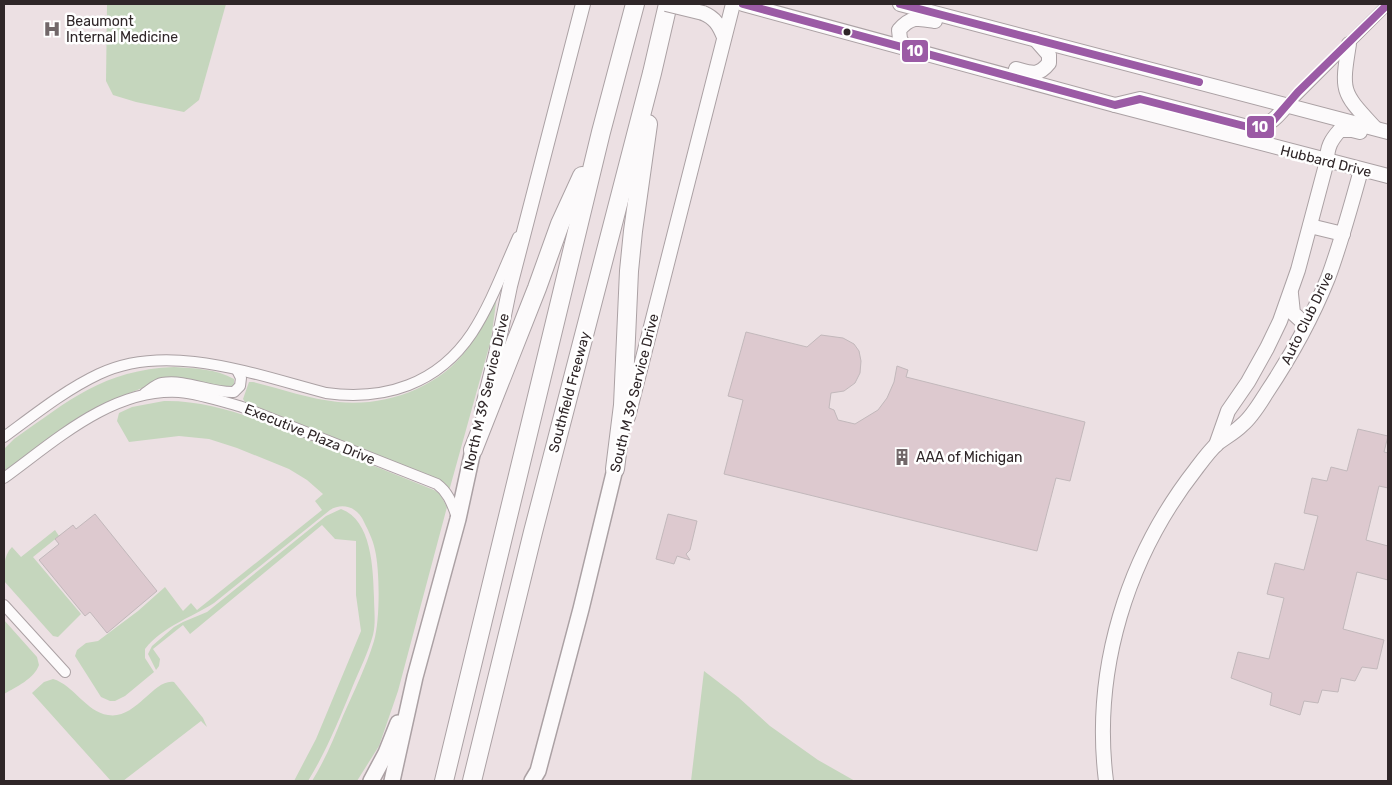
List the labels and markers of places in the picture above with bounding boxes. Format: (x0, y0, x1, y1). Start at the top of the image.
place label: Beaumont Internal Medicine (66, 13, 178, 46)
hospital icon: Beaumont Internal Medicine (42, 19, 62, 39)
unlabelled marker (842, 27, 852, 37)
building icon: AAA of Michigan (892, 447, 912, 467)
place label: AAA of Michigan (916, 449, 1022, 466)

